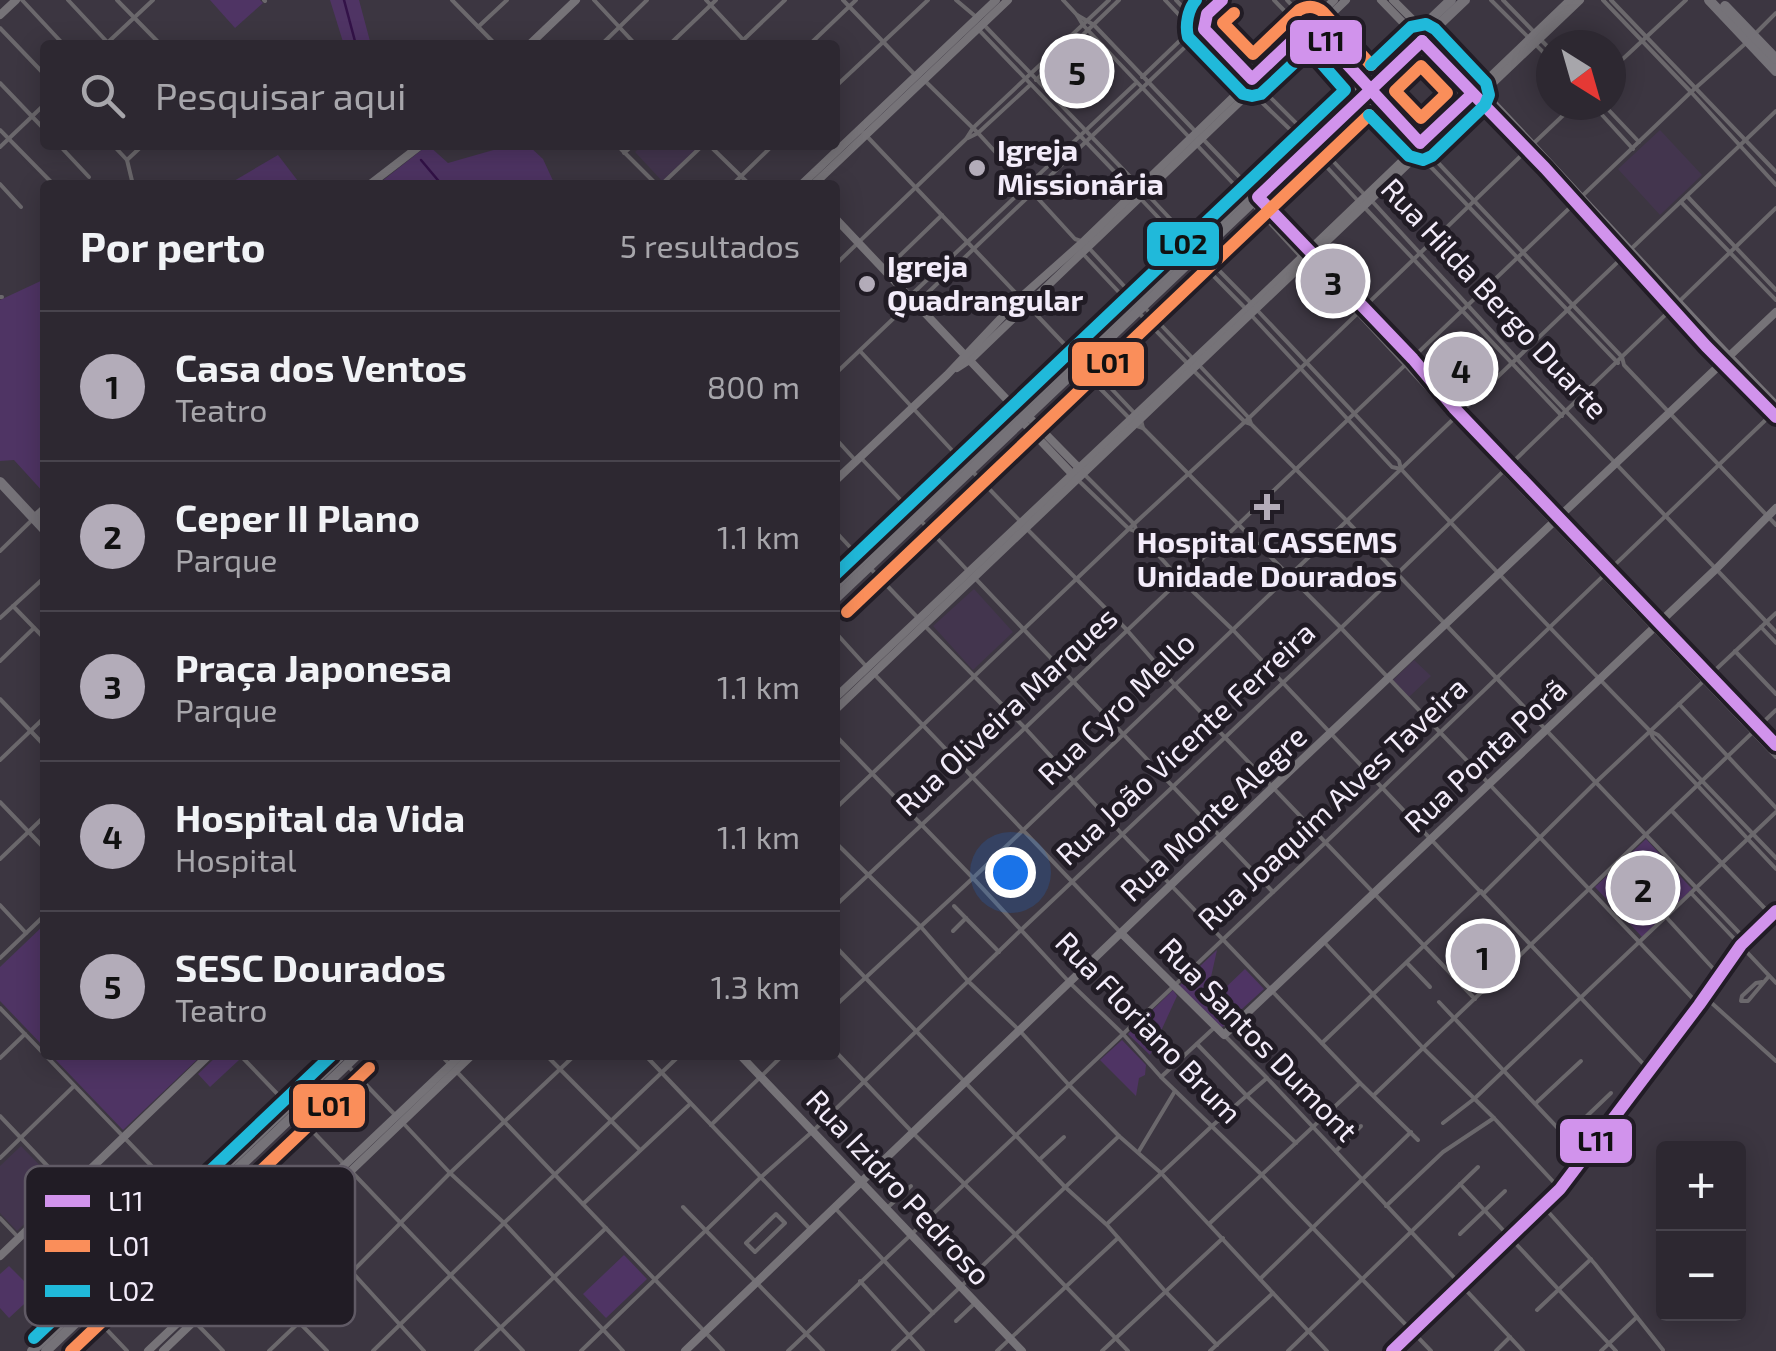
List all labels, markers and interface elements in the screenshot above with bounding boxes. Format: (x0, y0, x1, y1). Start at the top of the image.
line badge: L11 (1288, 18, 1364, 66)
text: L11 (1307, 23, 1345, 57)
north arrow (1536, 30, 1626, 120)
pin: 5 (1044, 34, 1110, 108)
search box (40, 40, 840, 150)
icon: search (75, 68, 130, 123)
text: Pesquisar aqui (155, 72, 406, 118)
place label: Igreja Missionária (997, 131, 1164, 201)
marker: Igreja Missionária (966, 157, 988, 179)
street label: Rua Hilda Bergo Duarte (1375, 170, 1616, 425)
text: Por perto (80, 220, 266, 270)
line badge: L02 (1145, 220, 1221, 268)
text: 5 resultados (620, 226, 800, 264)
text: L02 (1159, 226, 1207, 260)
pin: 3 (1300, 244, 1366, 318)
place label: Igreja Quadrangular (887, 247, 1083, 318)
marker: Igreja Quadrangular (856, 273, 878, 295)
pin: 4 (1428, 332, 1494, 406)
line badge: L01 (1070, 340, 1146, 388)
text: Casa dos Ventos (175, 344, 467, 390)
text: L01 (1086, 345, 1130, 379)
text: 1 (106, 367, 119, 405)
text: 800 m (707, 367, 800, 405)
text: Teatro (175, 390, 268, 428)
text: Ceper II Plano (175, 494, 420, 540)
marker: Hospital CASSEMS Unidade Dourados (1254, 494, 1280, 520)
text: 2 (103, 517, 122, 555)
text: 1.1 km (717, 517, 800, 555)
place label: Hospital CASSEMS Unidade Dourados (1137, 523, 1397, 593)
text: Parque (175, 540, 277, 578)
street label: Rua Oliveira Marques (887, 599, 1124, 822)
street label: Rua João Vicente Ferreira (1048, 613, 1321, 872)
street label: Rua Cyro Mello (1030, 624, 1202, 791)
text: Praça Japonesa (175, 644, 452, 690)
text: 3 (103, 667, 122, 705)
text: 1.1 km (717, 667, 800, 705)
street label: Rua Joaquim Alves Taveira (1190, 668, 1474, 937)
street label: Rua Ponta Porã (1396, 670, 1573, 839)
text: Parque (175, 690, 277, 728)
street label: Rua Monte Alegre (1112, 717, 1313, 908)
text: Hospital da Vida (175, 794, 465, 840)
text: 4 (102, 817, 123, 855)
text: 1.1 km (717, 817, 800, 855)
text: Hospital (175, 840, 297, 878)
your location (985, 847, 1036, 898)
pin: 2 (1610, 850, 1676, 926)
pin: 1 (1450, 918, 1516, 994)
street label: Rua Floriano Brum (1049, 923, 1250, 1130)
street label: Rua Santos Dumont (1153, 929, 1366, 1148)
text: SESC Dourados (175, 944, 446, 990)
text: 5 (104, 967, 121, 1005)
text: 1.3 km (711, 967, 800, 1005)
text: Teatro (175, 990, 268, 1028)
line badge: L01 (291, 1082, 367, 1130)
street label: Rua Izidro Pedroso (800, 1082, 999, 1292)
text: L01 (307, 1088, 351, 1122)
line badge: L11 (1558, 1117, 1634, 1165)
text: L11 (1577, 1123, 1615, 1157)
map controls (1656, 1141, 1746, 1321)
button: + (1656, 1141, 1746, 1231)
legend (25, 1166, 355, 1326)
text: L11 (108, 1183, 144, 1217)
text: L01 (108, 1228, 150, 1262)
button: − (1656, 1231, 1746, 1321)
text: L02 (108, 1273, 155, 1307)

